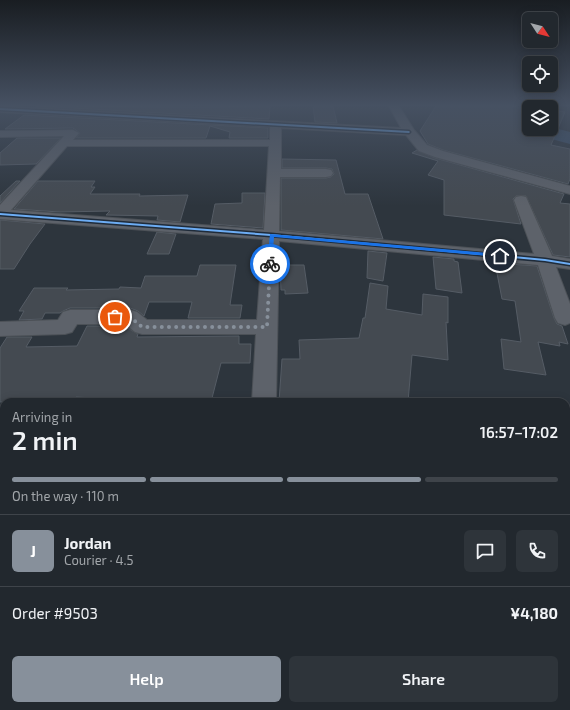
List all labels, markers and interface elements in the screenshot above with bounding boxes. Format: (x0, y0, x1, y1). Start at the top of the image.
north arrow (522, 12, 558, 48)
map controls (522, 12, 558, 136)
button: locate (522, 56, 558, 92)
button: layers (522, 100, 558, 136)
pin (483, 239, 517, 273)
courier (250, 244, 290, 284)
icon: home (489, 245, 511, 267)
icon: bike (259, 253, 281, 275)
pin (98, 300, 132, 334)
icon: bag (104, 306, 126, 328)
text: Arriving in (12, 409, 72, 425)
text: 16:57–17:02 (480, 423, 558, 441)
text: 2 min (12, 424, 78, 455)
text: On the way · 110 m (12, 488, 119, 504)
button: chat (464, 530, 506, 572)
button: phone (516, 530, 558, 572)
text: Jordan (64, 534, 111, 552)
text: J (30, 542, 36, 560)
text: Courier · 4.5 (64, 552, 133, 568)
text: Order #9503 (12, 604, 98, 622)
text: ¥4,180 (510, 604, 558, 622)
button: Help (12, 656, 281, 702)
button: Share (289, 656, 558, 702)

